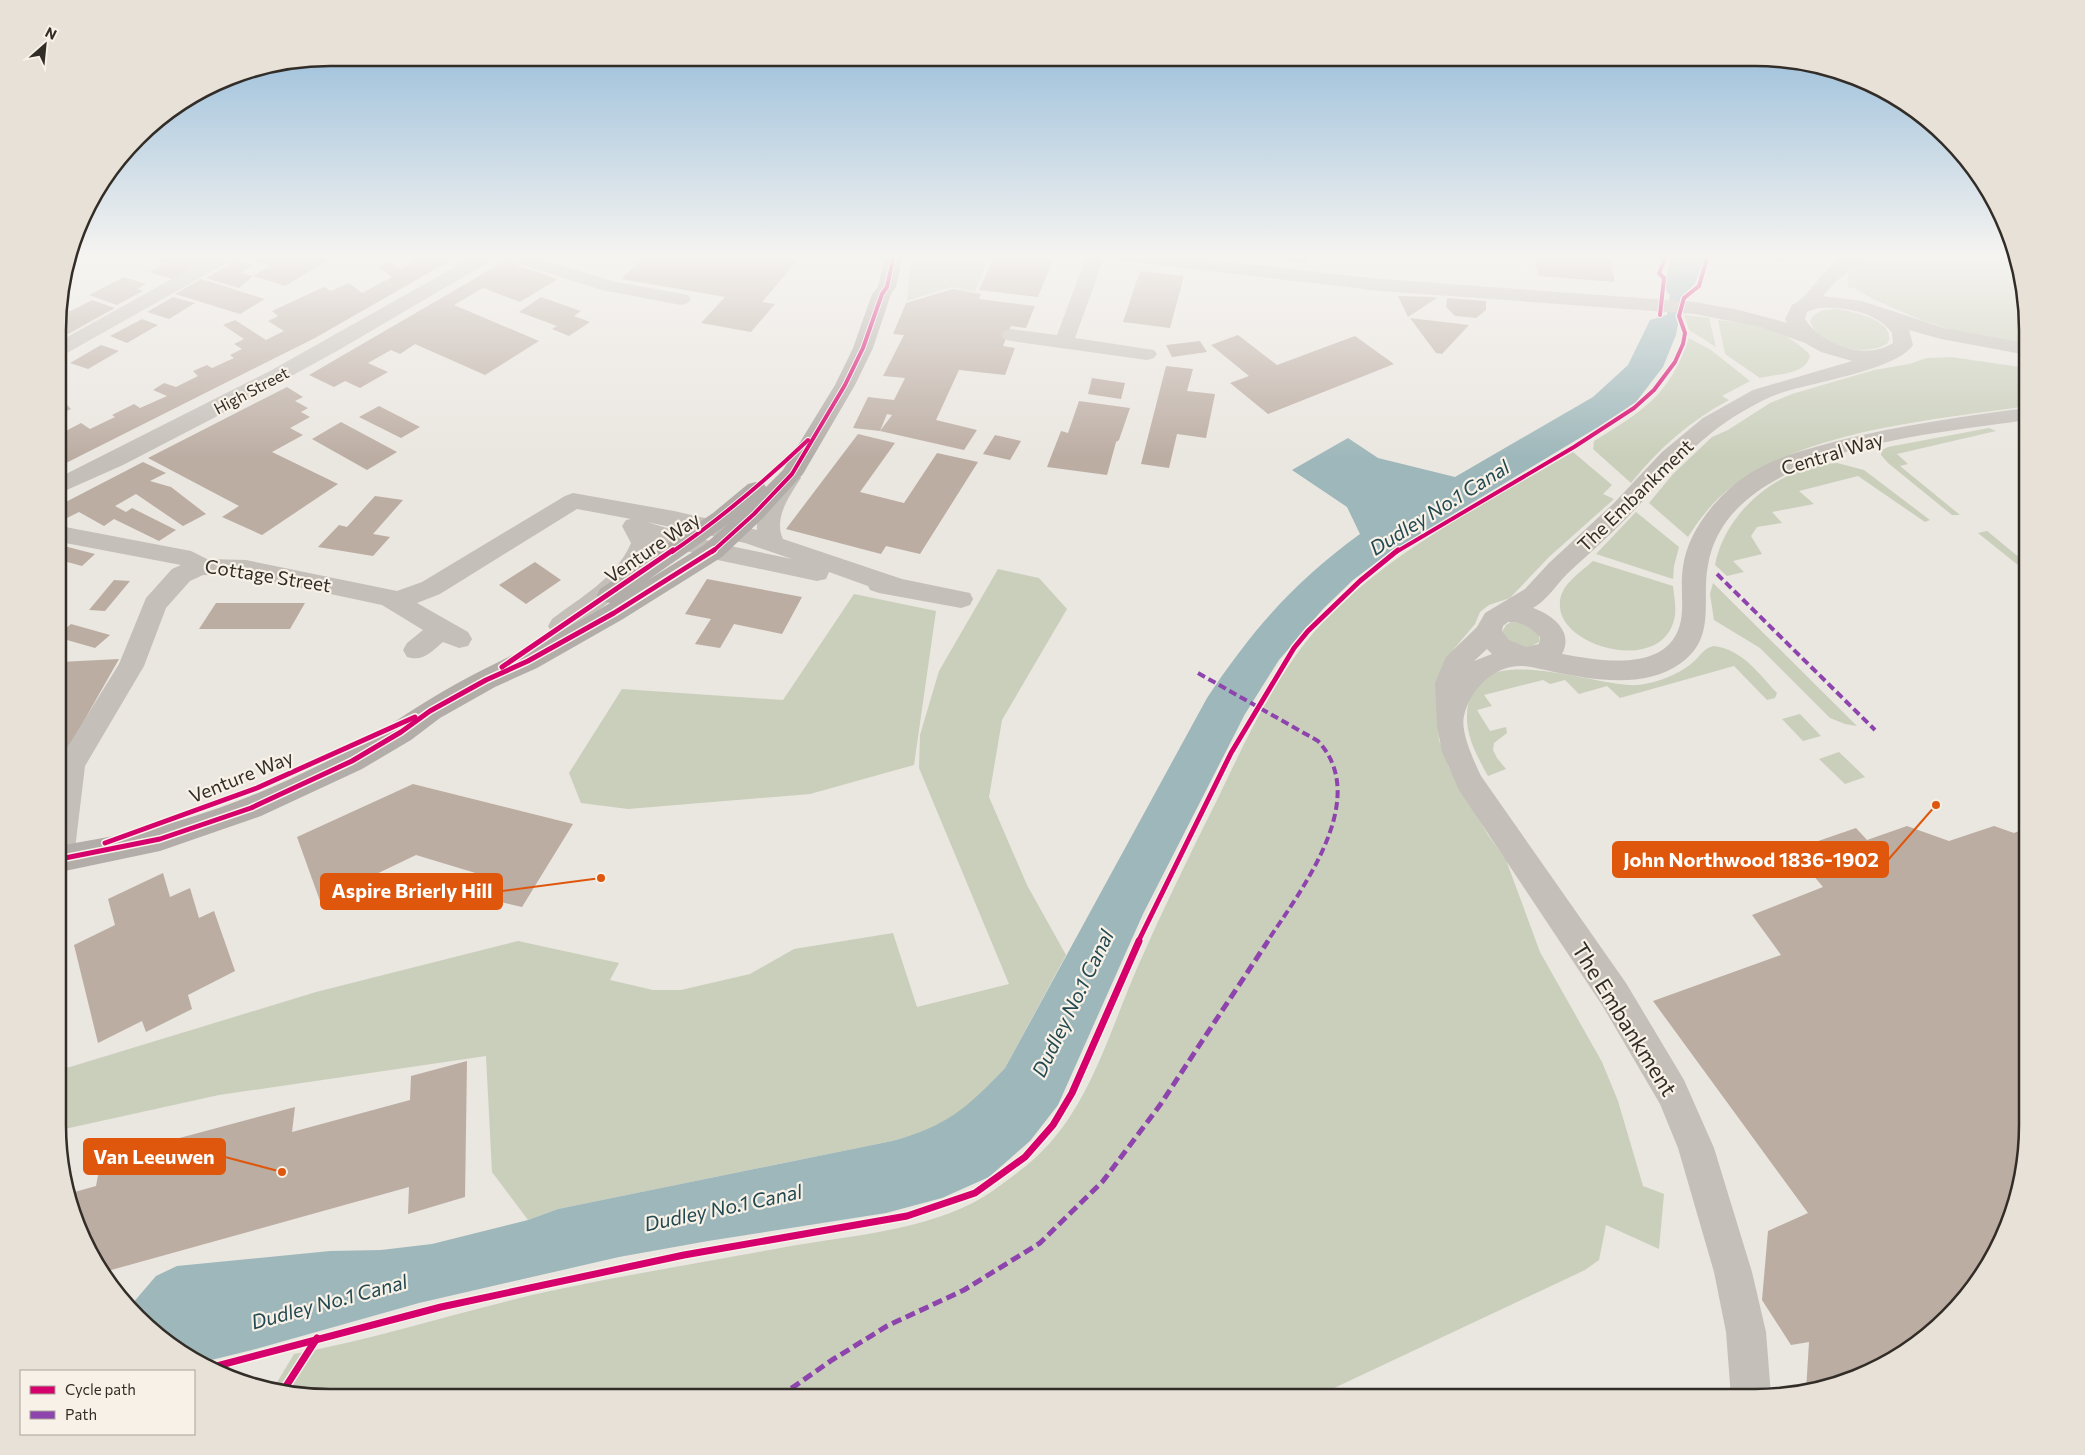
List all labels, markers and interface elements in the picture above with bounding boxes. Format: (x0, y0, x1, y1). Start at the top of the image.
north arrow (20, 20, 70, 70)
text: N (43, 23, 60, 43)
street label: High Street (210, 362, 292, 418)
street label: Central Way (1778, 427, 1886, 479)
street label: The Embankment (1572, 434, 1698, 556)
water label: Dudley No.1 Canal (1365, 454, 1514, 560)
street label: Venture Way (600, 507, 704, 587)
street label: Cottage Street (203, 554, 333, 596)
street label: Venture Way (186, 745, 296, 807)
callout: John Northwood 1836-1902 (1613, 842, 1888, 877)
text: John Northwood 1836-1902 (1623, 847, 1879, 871)
callout: Aspire Brierly Hill (321, 874, 502, 909)
text: Aspire Brierly Hill (332, 878, 492, 902)
water label: Dudley No.1 Canal (1026, 925, 1118, 1080)
street label: The Embankment (1567, 937, 1683, 1101)
callout: Van Leeuwen (84, 1139, 225, 1174)
text: Van Leeuwen (93, 1144, 215, 1168)
water label: Dudley No.1 Canal (642, 1178, 805, 1235)
water label: Dudley No.1 Canal (248, 1268, 411, 1333)
legend (20, 1370, 195, 1435)
text: Cycle path (65, 1380, 136, 1398)
text: Path (65, 1405, 97, 1423)

